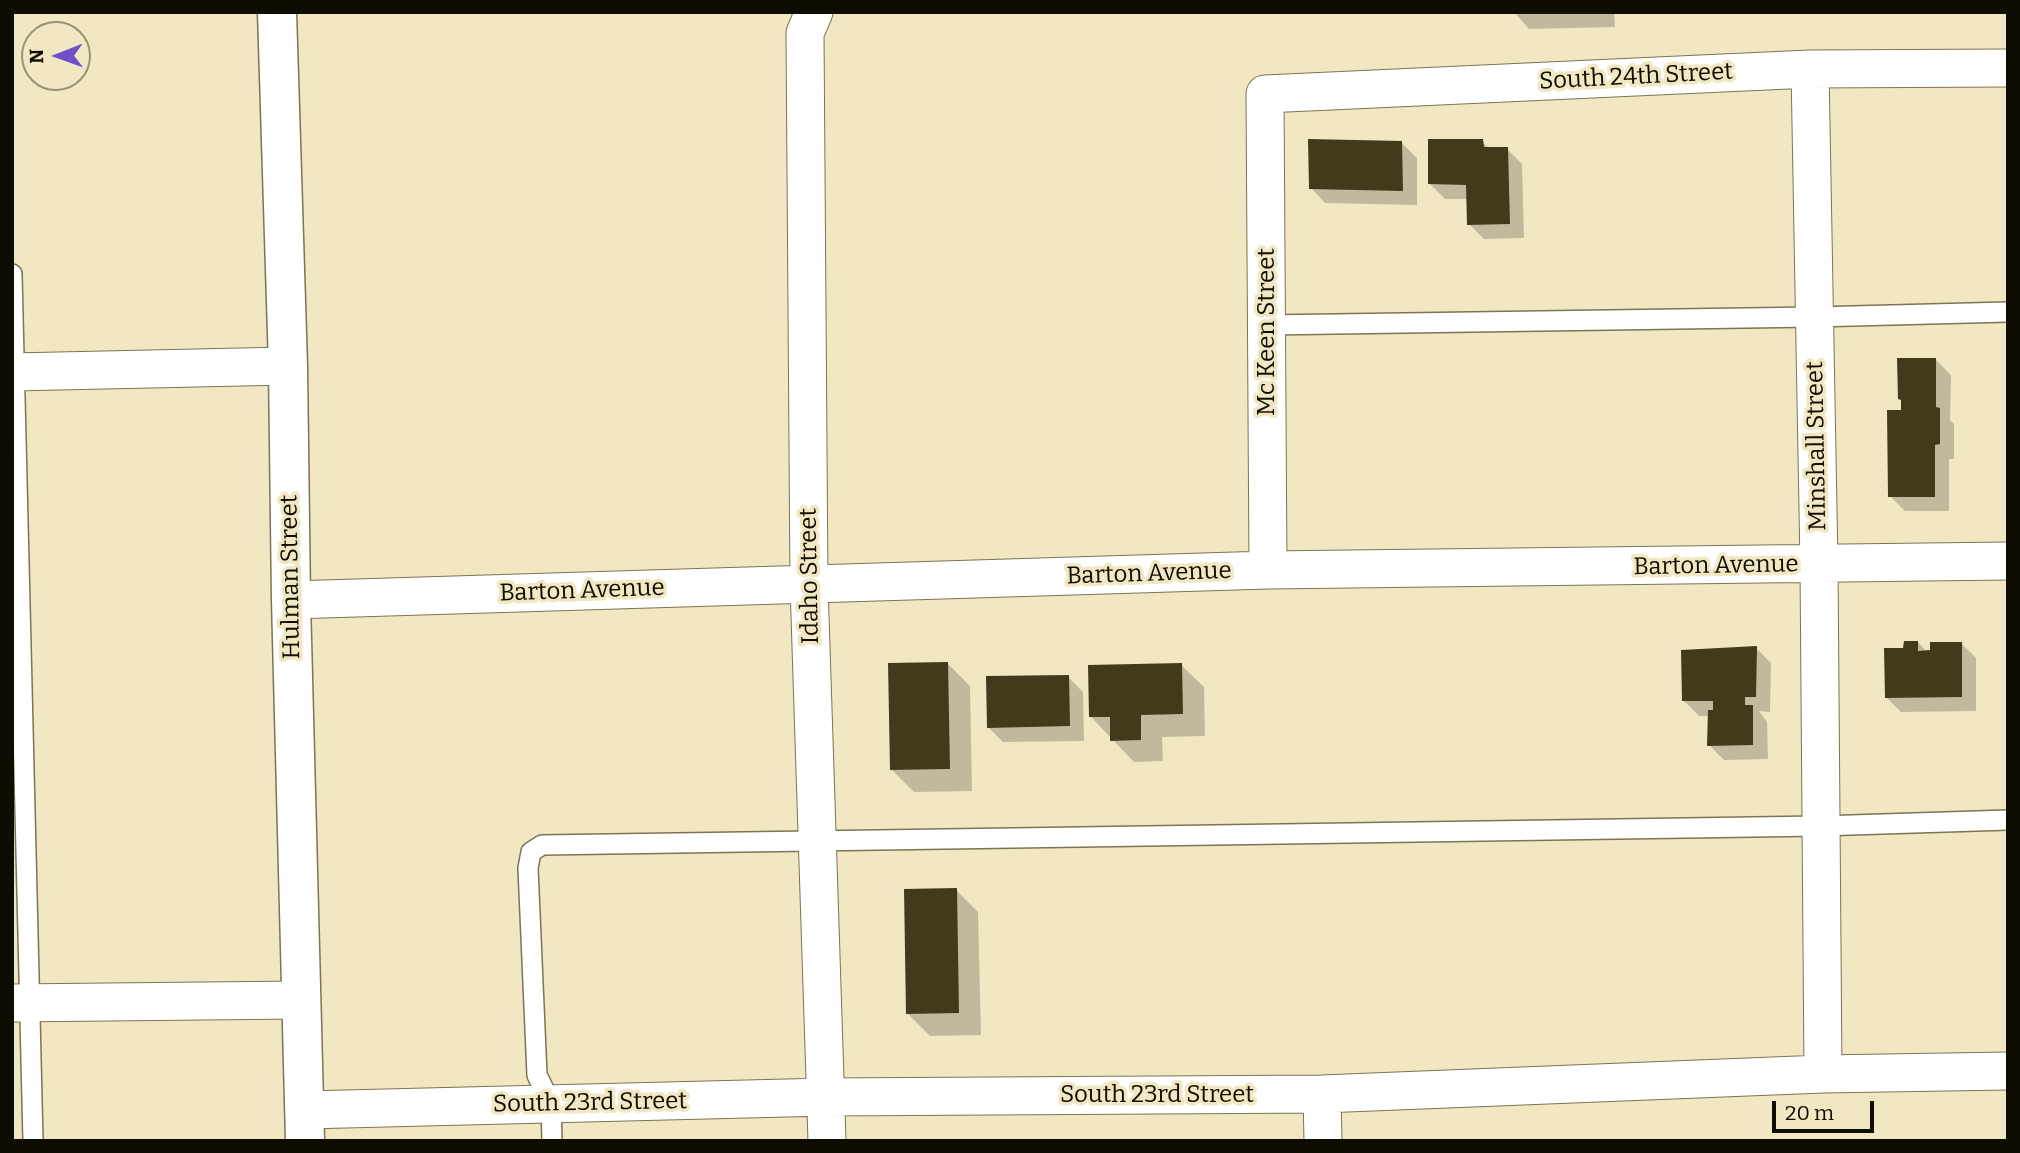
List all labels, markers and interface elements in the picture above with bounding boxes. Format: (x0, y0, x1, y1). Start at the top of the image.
north arrow (21, 21, 91, 91)
text: N (25, 49, 48, 64)
street label: South 24th Street (1538, 58, 1734, 96)
street label: Mc Keen Street (1253, 248, 1281, 416)
street label: Minshall Street (1801, 361, 1833, 531)
street label: Hulman Street (275, 494, 307, 660)
street label: Idaho Street (794, 508, 826, 644)
street label: Barton Avenue (1633, 550, 1799, 582)
street label: Barton Avenue (1066, 557, 1232, 591)
street label: Barton Avenue (499, 574, 665, 608)
street label: South 23rd Street (1060, 1081, 1254, 1109)
scale bar (1775, 1086, 1876, 1130)
street label: South 23rd Street (493, 1087, 687, 1119)
text: 20 m (1785, 1100, 1834, 1126)

